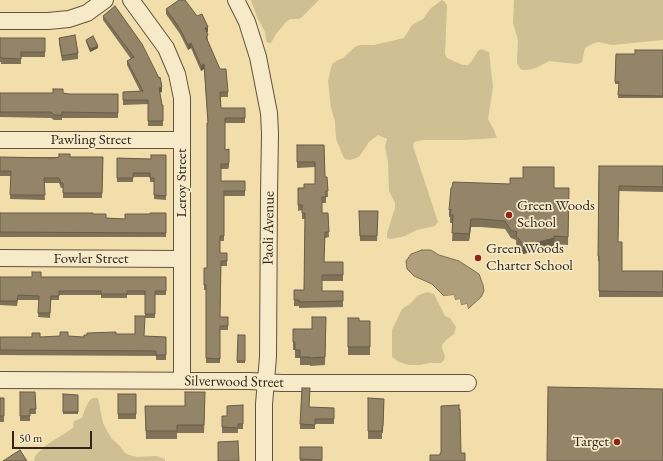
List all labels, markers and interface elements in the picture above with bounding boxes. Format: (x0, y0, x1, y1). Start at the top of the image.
street label: Pawling Street (50, 131, 132, 149)
street label: Leroy Street (173, 148, 191, 218)
street label: Paoli Avenue (259, 191, 279, 265)
place label: Green Woods School (517, 197, 595, 232)
marker: Green Woods School (504, 210, 514, 220)
place label: Green Woods Charter School (486, 240, 573, 275)
street label: Fowler Street (53, 250, 129, 268)
marker: Green Woods Charter School (473, 253, 483, 263)
street label: Silverwood Street (184, 372, 284, 392)
scale bar (14, 423, 94, 449)
text: 50 m (19, 430, 42, 446)
place label: Target (572, 433, 609, 451)
marker: Target (612, 437, 622, 447)

